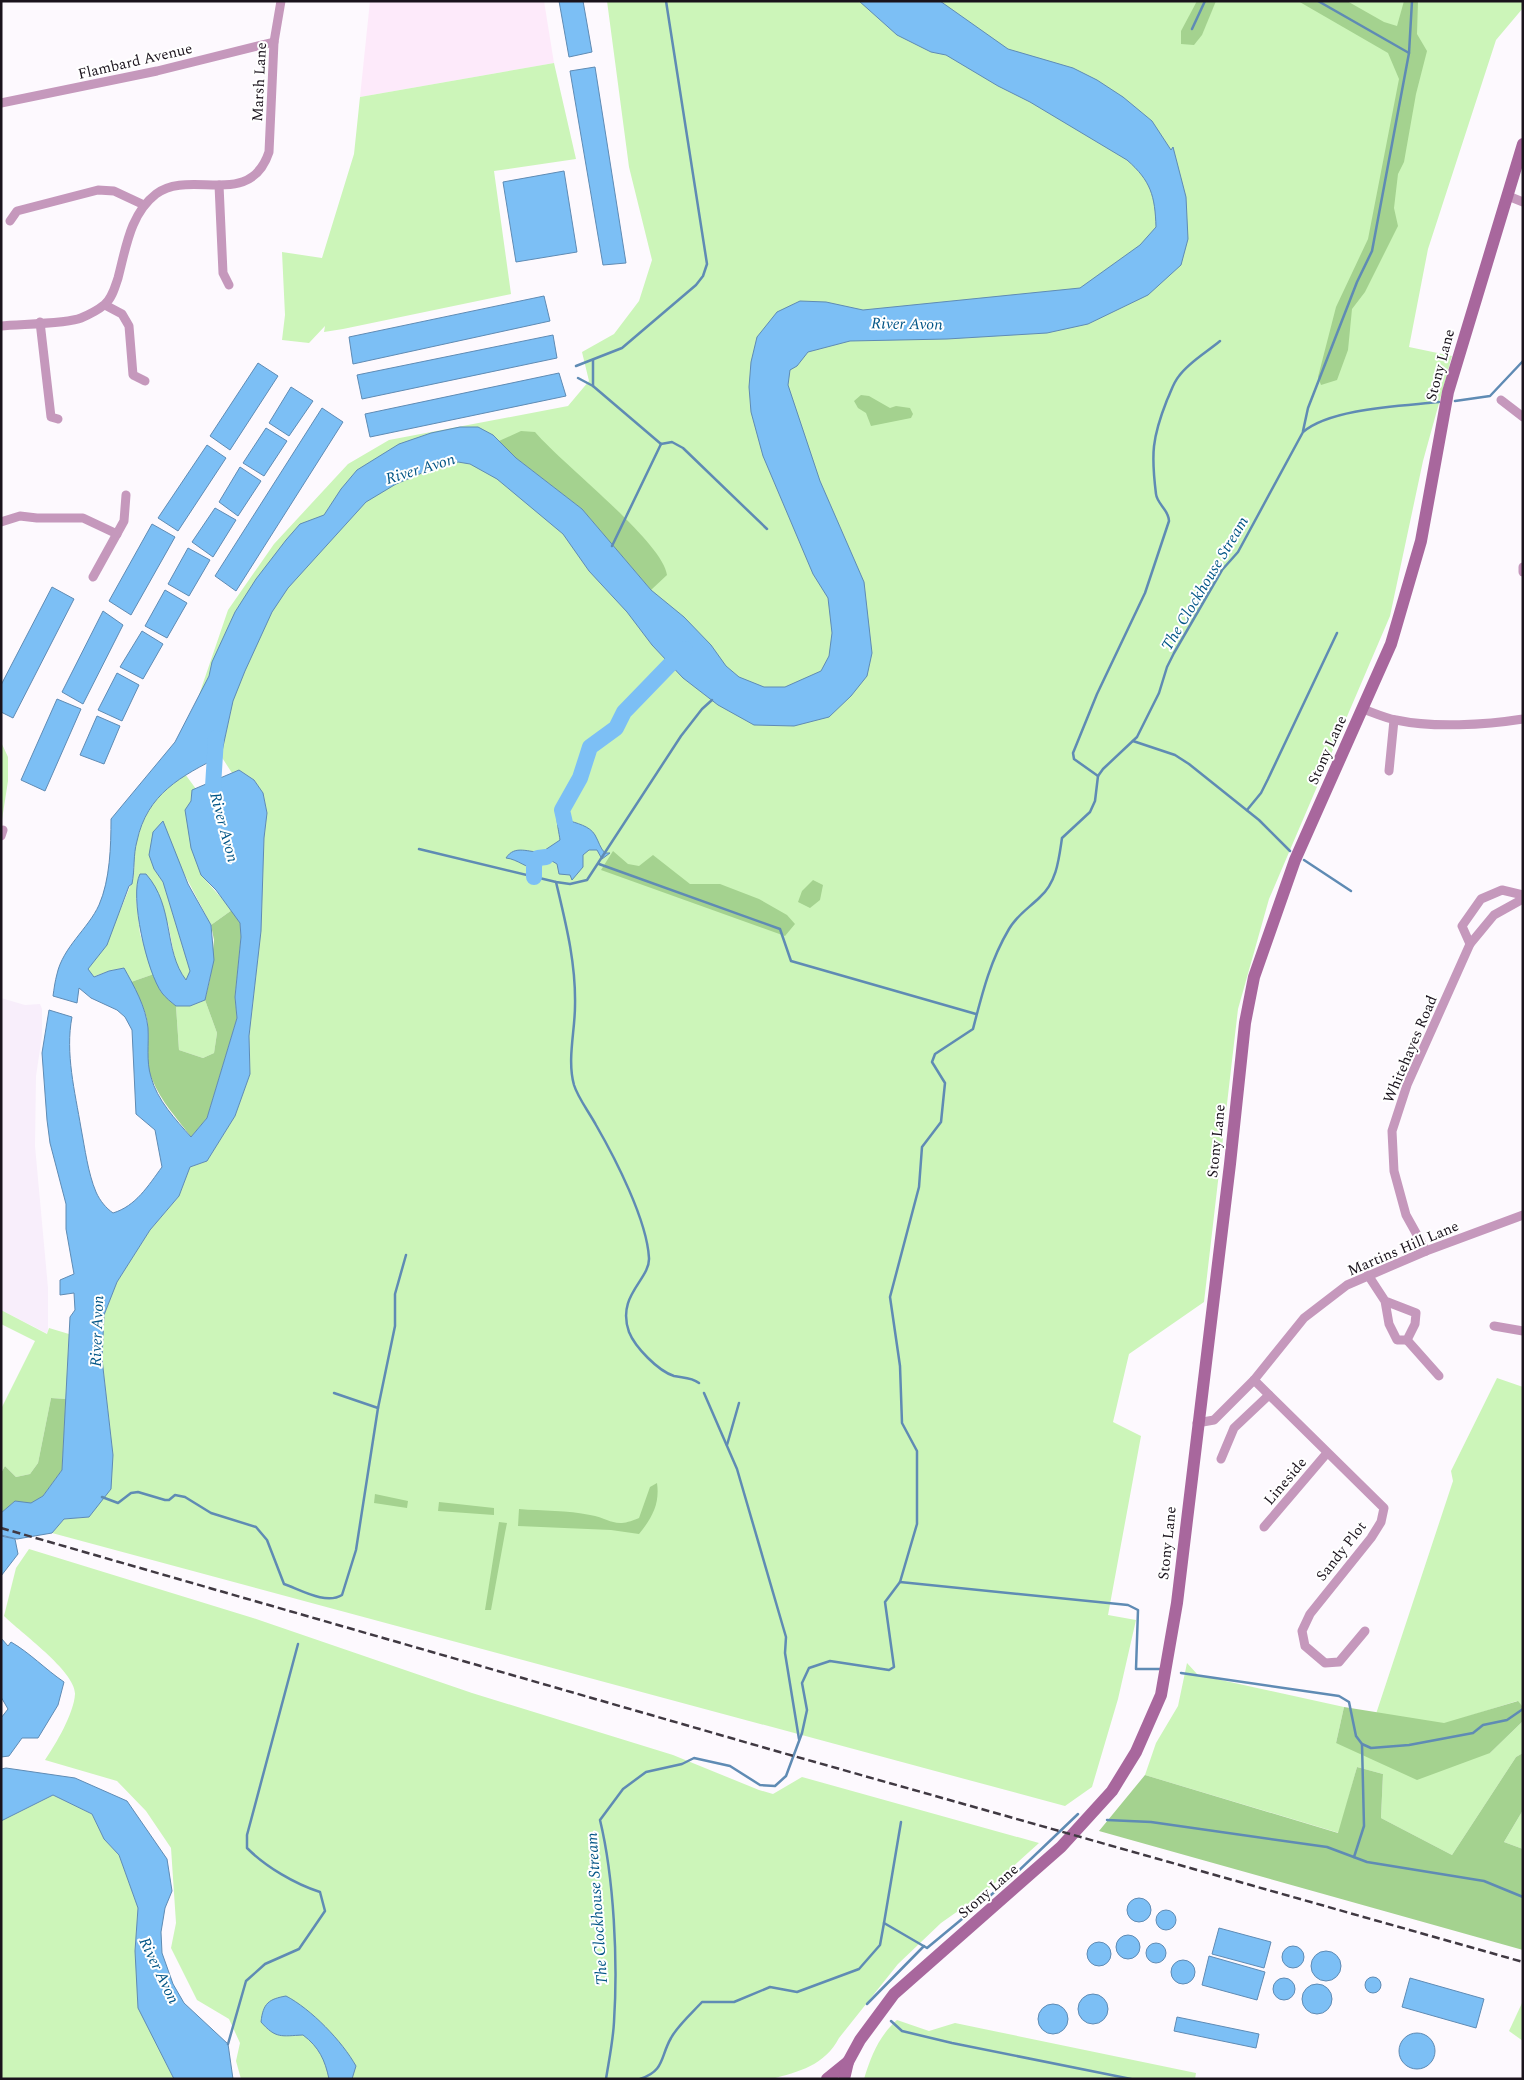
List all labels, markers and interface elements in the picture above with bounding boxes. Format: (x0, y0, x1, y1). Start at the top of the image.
street label: Flambard Avenue (76, 37, 195, 86)
street label: Marsh Lane (246, 42, 273, 122)
water label: River Avon (871, 311, 944, 337)
street label: Stony Lane (1420, 326, 1461, 404)
water label: River Avon (383, 447, 459, 491)
water label: The Clockhouse Stream (1155, 511, 1255, 655)
street label: Stony Lane (1302, 712, 1353, 789)
water label: River Avon (203, 790, 245, 865)
street label: Whitehayes Road (1377, 992, 1444, 1107)
street label: Stony Lane (1201, 1103, 1232, 1179)
street label: Martins Hill Lane (1344, 1215, 1462, 1282)
water label: River Avon (84, 1294, 110, 1367)
street label: Lineside (1258, 1452, 1313, 1511)
street label: Stony Lane (1152, 1505, 1183, 1581)
street label: Sandy Plot (1310, 1516, 1372, 1586)
water label: The Clockhouse Stream (580, 1831, 614, 1986)
street label: Stony Lane (953, 1858, 1024, 1924)
water label: River Avon (133, 1933, 186, 2008)

